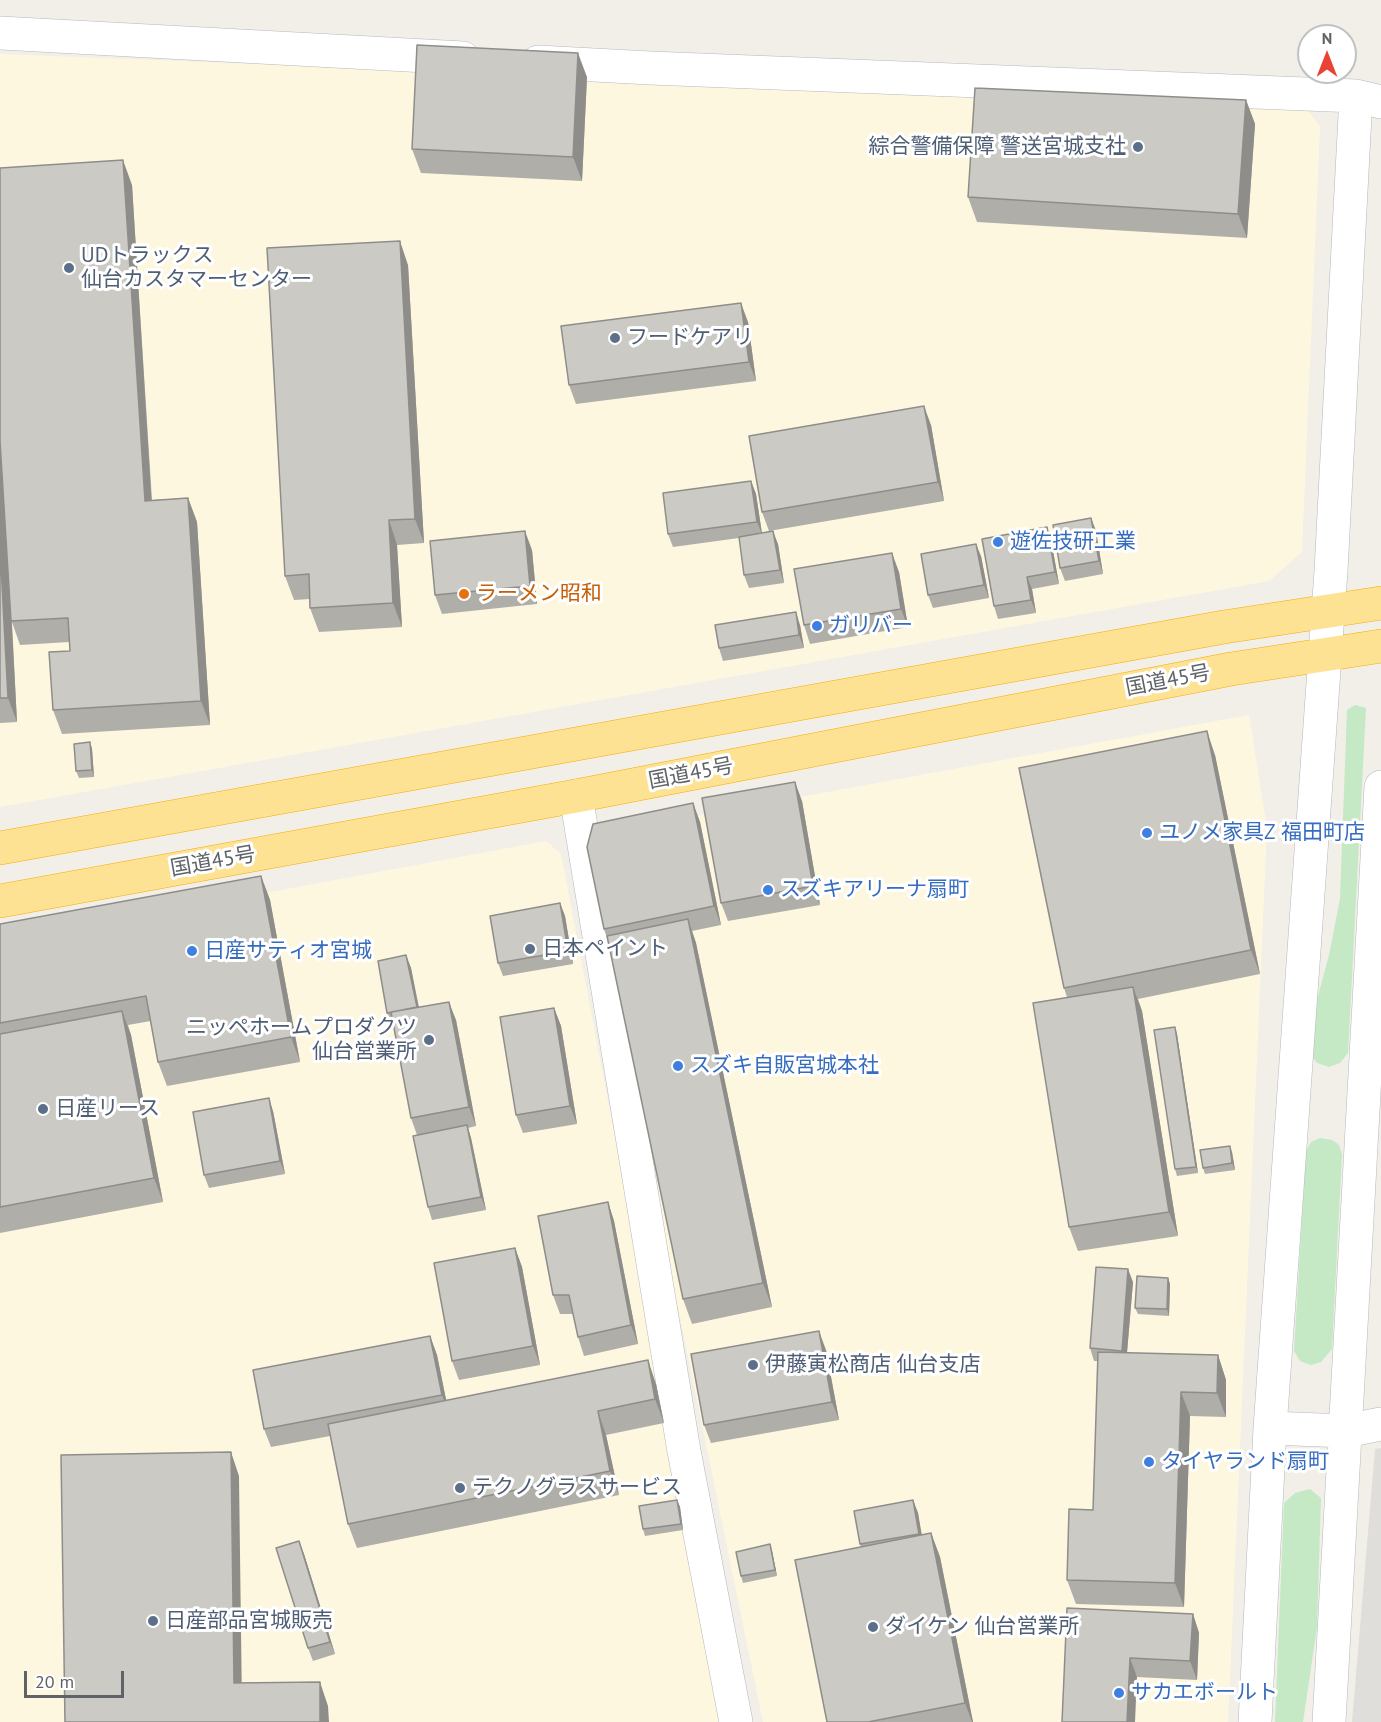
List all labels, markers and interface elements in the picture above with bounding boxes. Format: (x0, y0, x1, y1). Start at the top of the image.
north arrow (1297, 24, 1357, 84)
text: N (1322, 28, 1332, 48)
place label: 綜合警備保障 警送宮城支社 (868, 134, 1126, 160)
marker: 綜合警備保障 警送宮城支社 (1131, 140, 1145, 154)
place label: UDトラックス 仙台カスタマーセンター (81, 243, 312, 293)
marker: UDトラックス 仙台カスタマーセンター (62, 261, 76, 275)
place label: フードケアリ (627, 325, 753, 351)
marker: フードケアリ (608, 331, 622, 345)
place label: 遊佐技研工業 (1010, 529, 1136, 555)
marker: 遊佐技研工業 (991, 535, 1005, 549)
place label: ラーメン昭和 (476, 581, 602, 607)
marker: ラーメン昭和 (457, 587, 471, 601)
place label: ガリバー (829, 613, 913, 639)
marker: ガリバー (810, 619, 824, 633)
street label: 国道45号 (1123, 660, 1213, 702)
street label: 国道45号 (646, 753, 736, 795)
place label: ユノメ家具Z 福田町店 (1159, 820, 1365, 846)
marker: ユノメ家具Z 福田町店 (1140, 826, 1154, 840)
street label: 国道45号 (169, 842, 257, 882)
place label: スズキアリーナ扇町 (780, 877, 969, 903)
marker: スズキアリーナ扇町 (761, 883, 775, 897)
place label: 日本ペイント (542, 936, 668, 962)
place label: 日産サティオ宮城 (204, 938, 372, 964)
marker: 日本ペイント (523, 942, 537, 956)
marker: 日産サティオ宮城 (185, 944, 199, 958)
place label: ニッペホームプロダクツ 仙台営業所 (186, 1015, 417, 1065)
marker: ニッペホームプロダクツ 仙台営業所 (422, 1033, 436, 1047)
place label: スズキ自販宮城本社 (690, 1053, 879, 1079)
marker: スズキ自販宮城本社 (671, 1059, 685, 1073)
place label: 日産リース (55, 1096, 160, 1122)
marker: 日産リース (36, 1102, 50, 1116)
place label: 伊藤寅松商店 仙台支店 (765, 1352, 981, 1378)
marker: 伊藤寅松商店 仙台支店 (746, 1358, 760, 1372)
place label: タイヤランド扇町 (1161, 1449, 1329, 1475)
marker: タイヤランド扇町 (1142, 1455, 1156, 1469)
place label: テクノグラスサービス (472, 1475, 682, 1501)
marker: テクノグラスサービス (453, 1481, 467, 1495)
place label: 日産部品宮城販売 (165, 1608, 333, 1634)
marker: 日産部品宮城販売 (146, 1614, 160, 1628)
place label: ダイケン 仙台営業所 (885, 1614, 1080, 1640)
marker: ダイケン 仙台営業所 (866, 1620, 880, 1634)
scale bar (27, 1659, 128, 1697)
text: 20 m (35, 1670, 74, 1693)
place label: サカエボールト (1131, 1680, 1278, 1706)
marker: サカエボールト (1112, 1686, 1126, 1700)

